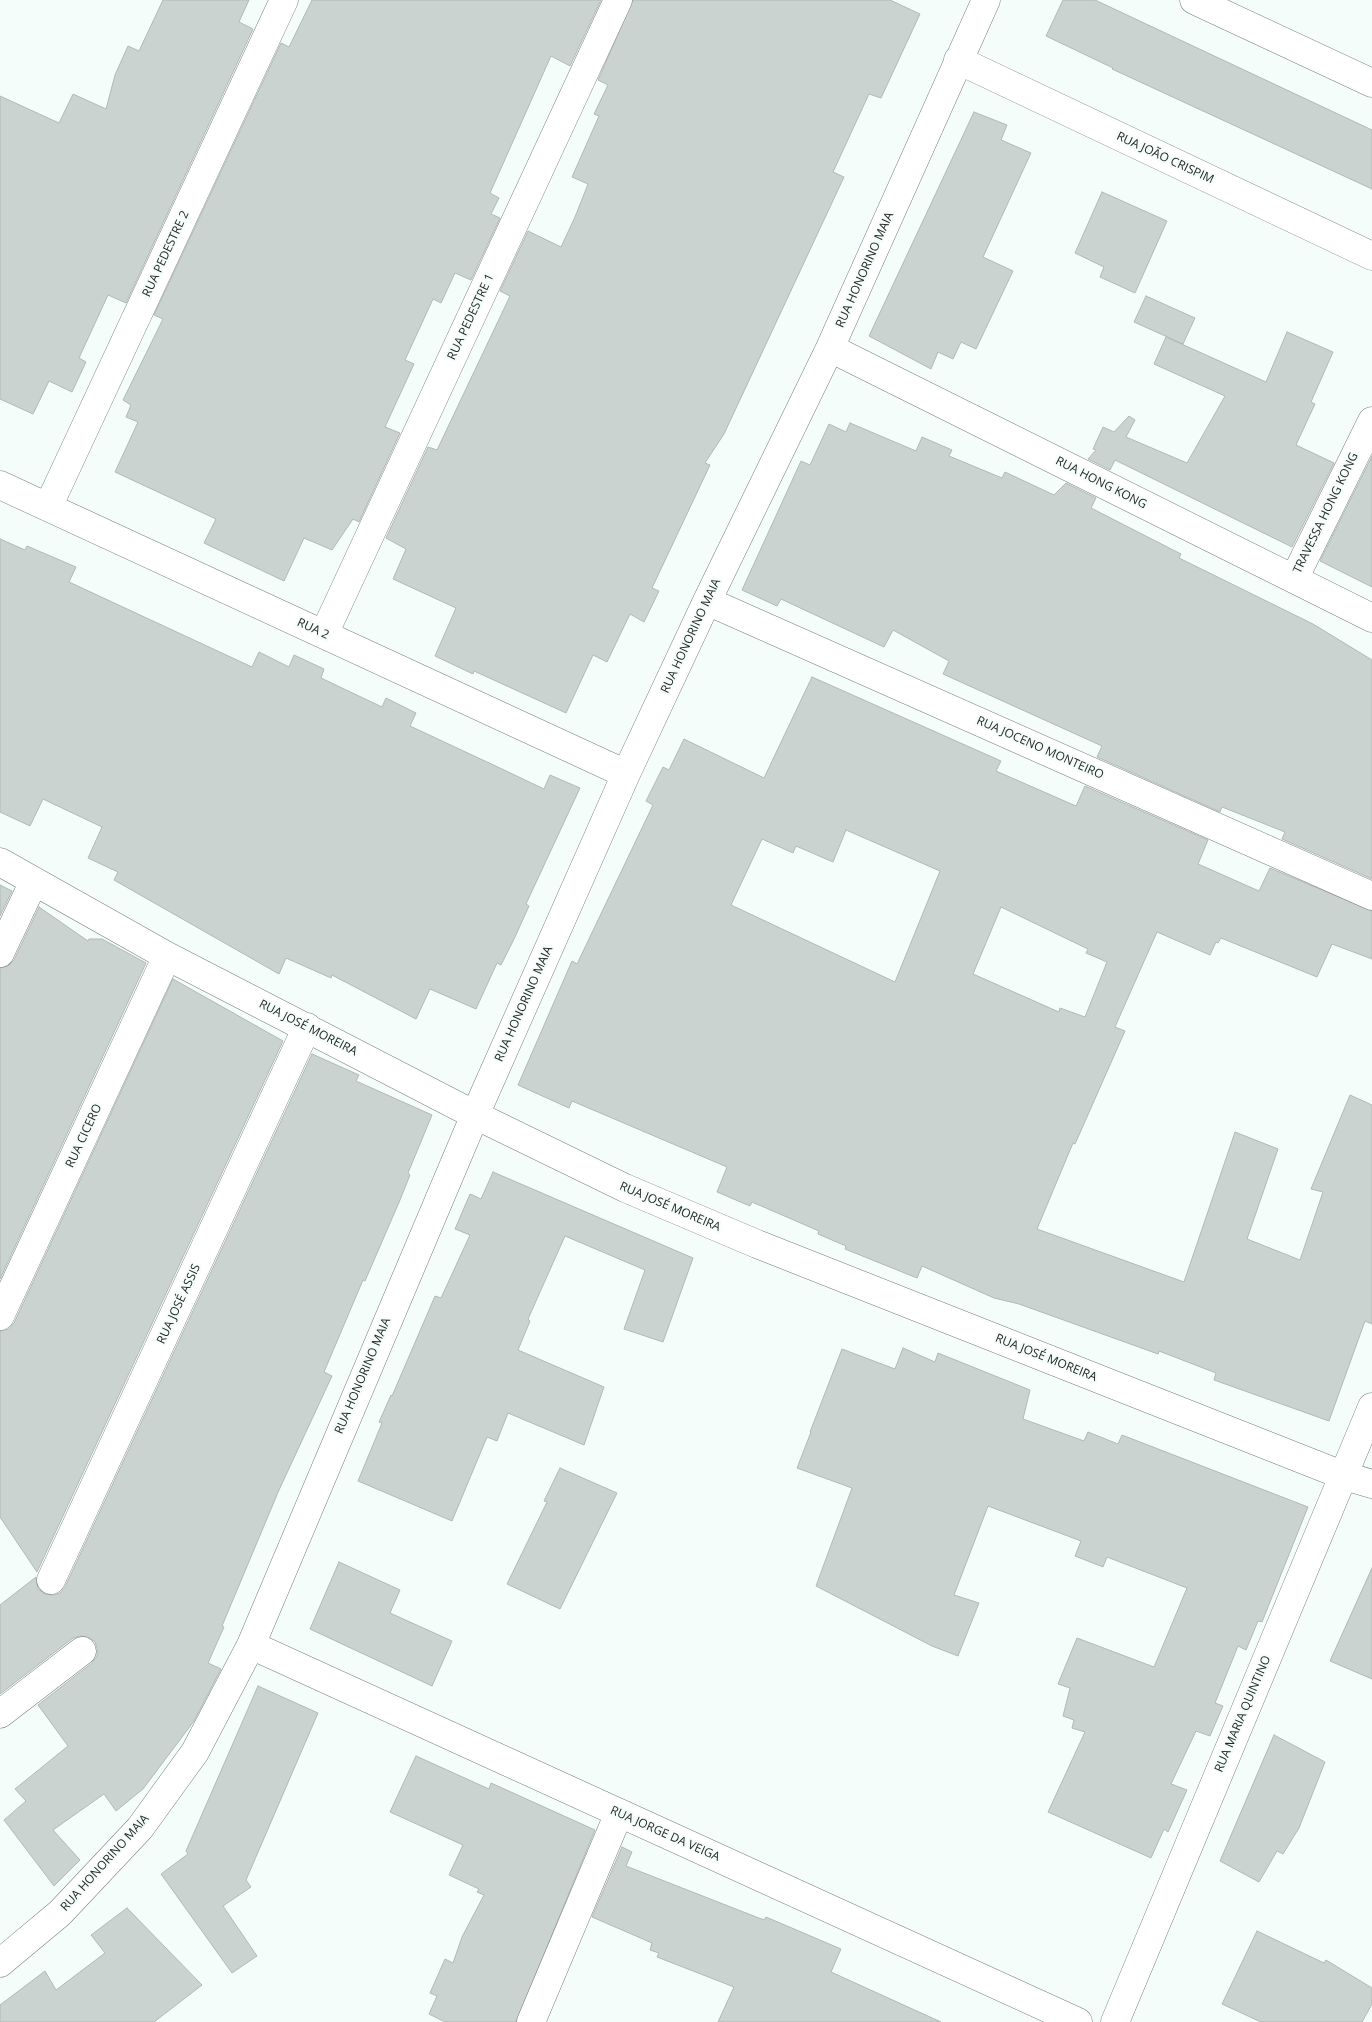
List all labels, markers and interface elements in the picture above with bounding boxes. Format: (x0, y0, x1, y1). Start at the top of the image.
street label: RUA JOÃO CRISPIM (1114, 129, 1216, 187)
street label: RUA PEDESTRE 2 (140, 209, 192, 299)
street label: RUA HONORINO MAIA (833, 210, 897, 330)
street label: RUA PEDESTRE 1 (445, 272, 497, 362)
street label: TRAVESSA HONG KONG (1290, 450, 1362, 576)
street label: RUA HONG KONG (1053, 454, 1149, 512)
street label: RUA HONORINO MAIA (658, 576, 724, 696)
street label: RUA 2 (295, 615, 331, 643)
street label: RUA JOCENO MONTEIRO (974, 713, 1106, 783)
street label: RUA HONORINO MAIA (492, 944, 556, 1064)
street label: RUA JOSÉ MOREIRA (256, 997, 360, 1059)
street label: RUA CICERO (63, 1102, 105, 1170)
street label: RUA JOSÉ MOREIRA (617, 1179, 723, 1235)
street label: RUA JOSÉ ASSIS (154, 1262, 204, 1346)
street label: RUA HONORINO MAIA (332, 1316, 394, 1436)
street label: RUA JOSÉ MOREIRA (993, 1331, 1099, 1385)
street label: RUA MARIA QUINTINO (1212, 1653, 1274, 1775)
street label: RUA JORGE DA VEIGA (608, 1803, 722, 1865)
street label: RUA HONORINO MAIA (58, 1812, 152, 1914)

